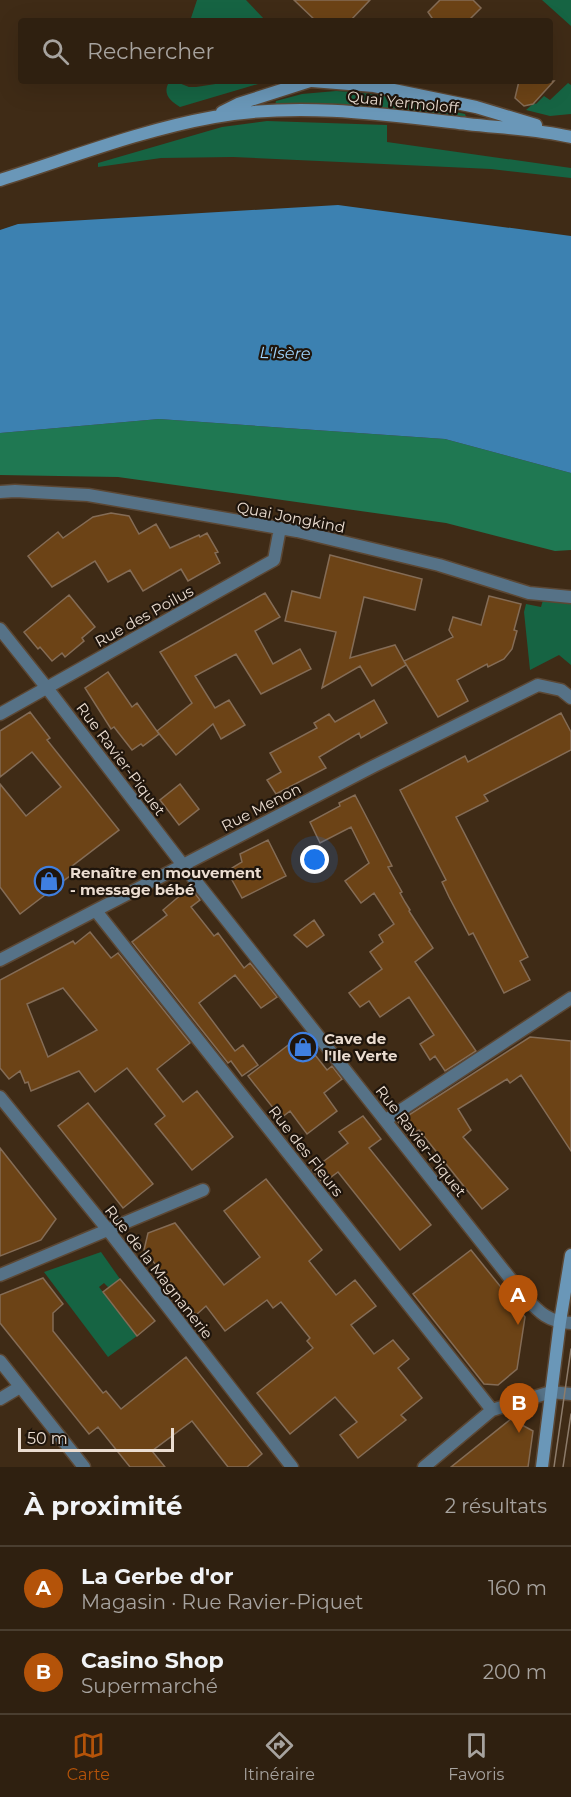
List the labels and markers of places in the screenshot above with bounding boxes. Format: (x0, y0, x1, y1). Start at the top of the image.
place label: Renaître en mouvement - message bébé (70, 863, 262, 899)
shop icon: Renaître en mouvement - message bébé (33, 865, 65, 897)
place label: Cave de l'Ile Verte (324, 1029, 397, 1065)
shop icon: Cave de l'Ile Verte (287, 1031, 319, 1063)
pin: A (498, 1276, 538, 1325)
pin: B (500, 1384, 538, 1433)

